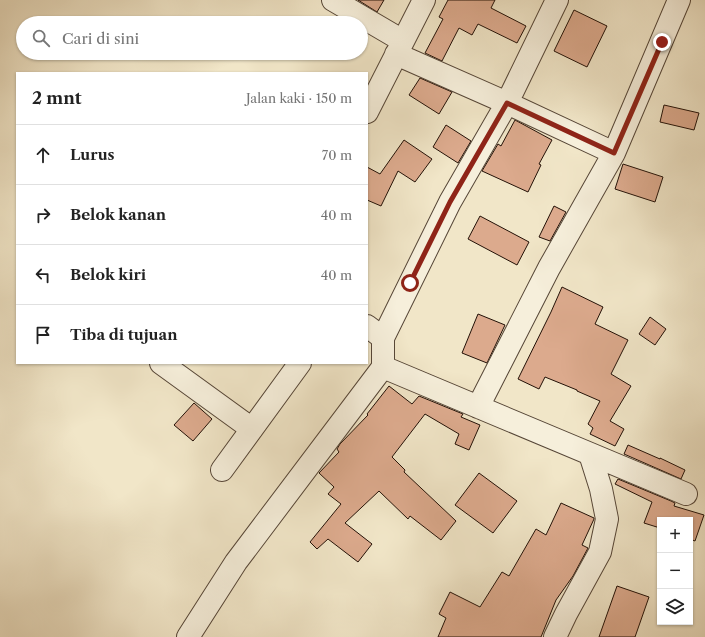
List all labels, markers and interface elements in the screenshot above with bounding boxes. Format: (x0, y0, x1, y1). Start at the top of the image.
search box (16, 16, 368, 60)
icon: search (30, 27, 52, 49)
text: Cari di sini (62, 29, 139, 48)
route end (653, 33, 671, 51)
text: 2 mnt (32, 88, 82, 108)
text: Jalan kaki · 150 m (246, 90, 352, 106)
icon: ahead (32, 144, 54, 166)
text: Lurus (70, 145, 115, 164)
text: 70 m (322, 147, 352, 163)
icon: right (32, 204, 54, 226)
text: Belok kanan (70, 205, 166, 224)
text: 40 m (321, 207, 352, 223)
icon: left (32, 264, 54, 286)
text: Belok kiri (70, 265, 146, 284)
text: 40 m (321, 267, 352, 283)
route start (401, 274, 419, 292)
icon: arrive (32, 324, 54, 346)
text: Tiba di tujuan (70, 325, 178, 344)
map controls (657, 517, 693, 625)
button: + (657, 517, 693, 553)
button: − (657, 553, 693, 589)
button: layers (657, 589, 693, 625)

